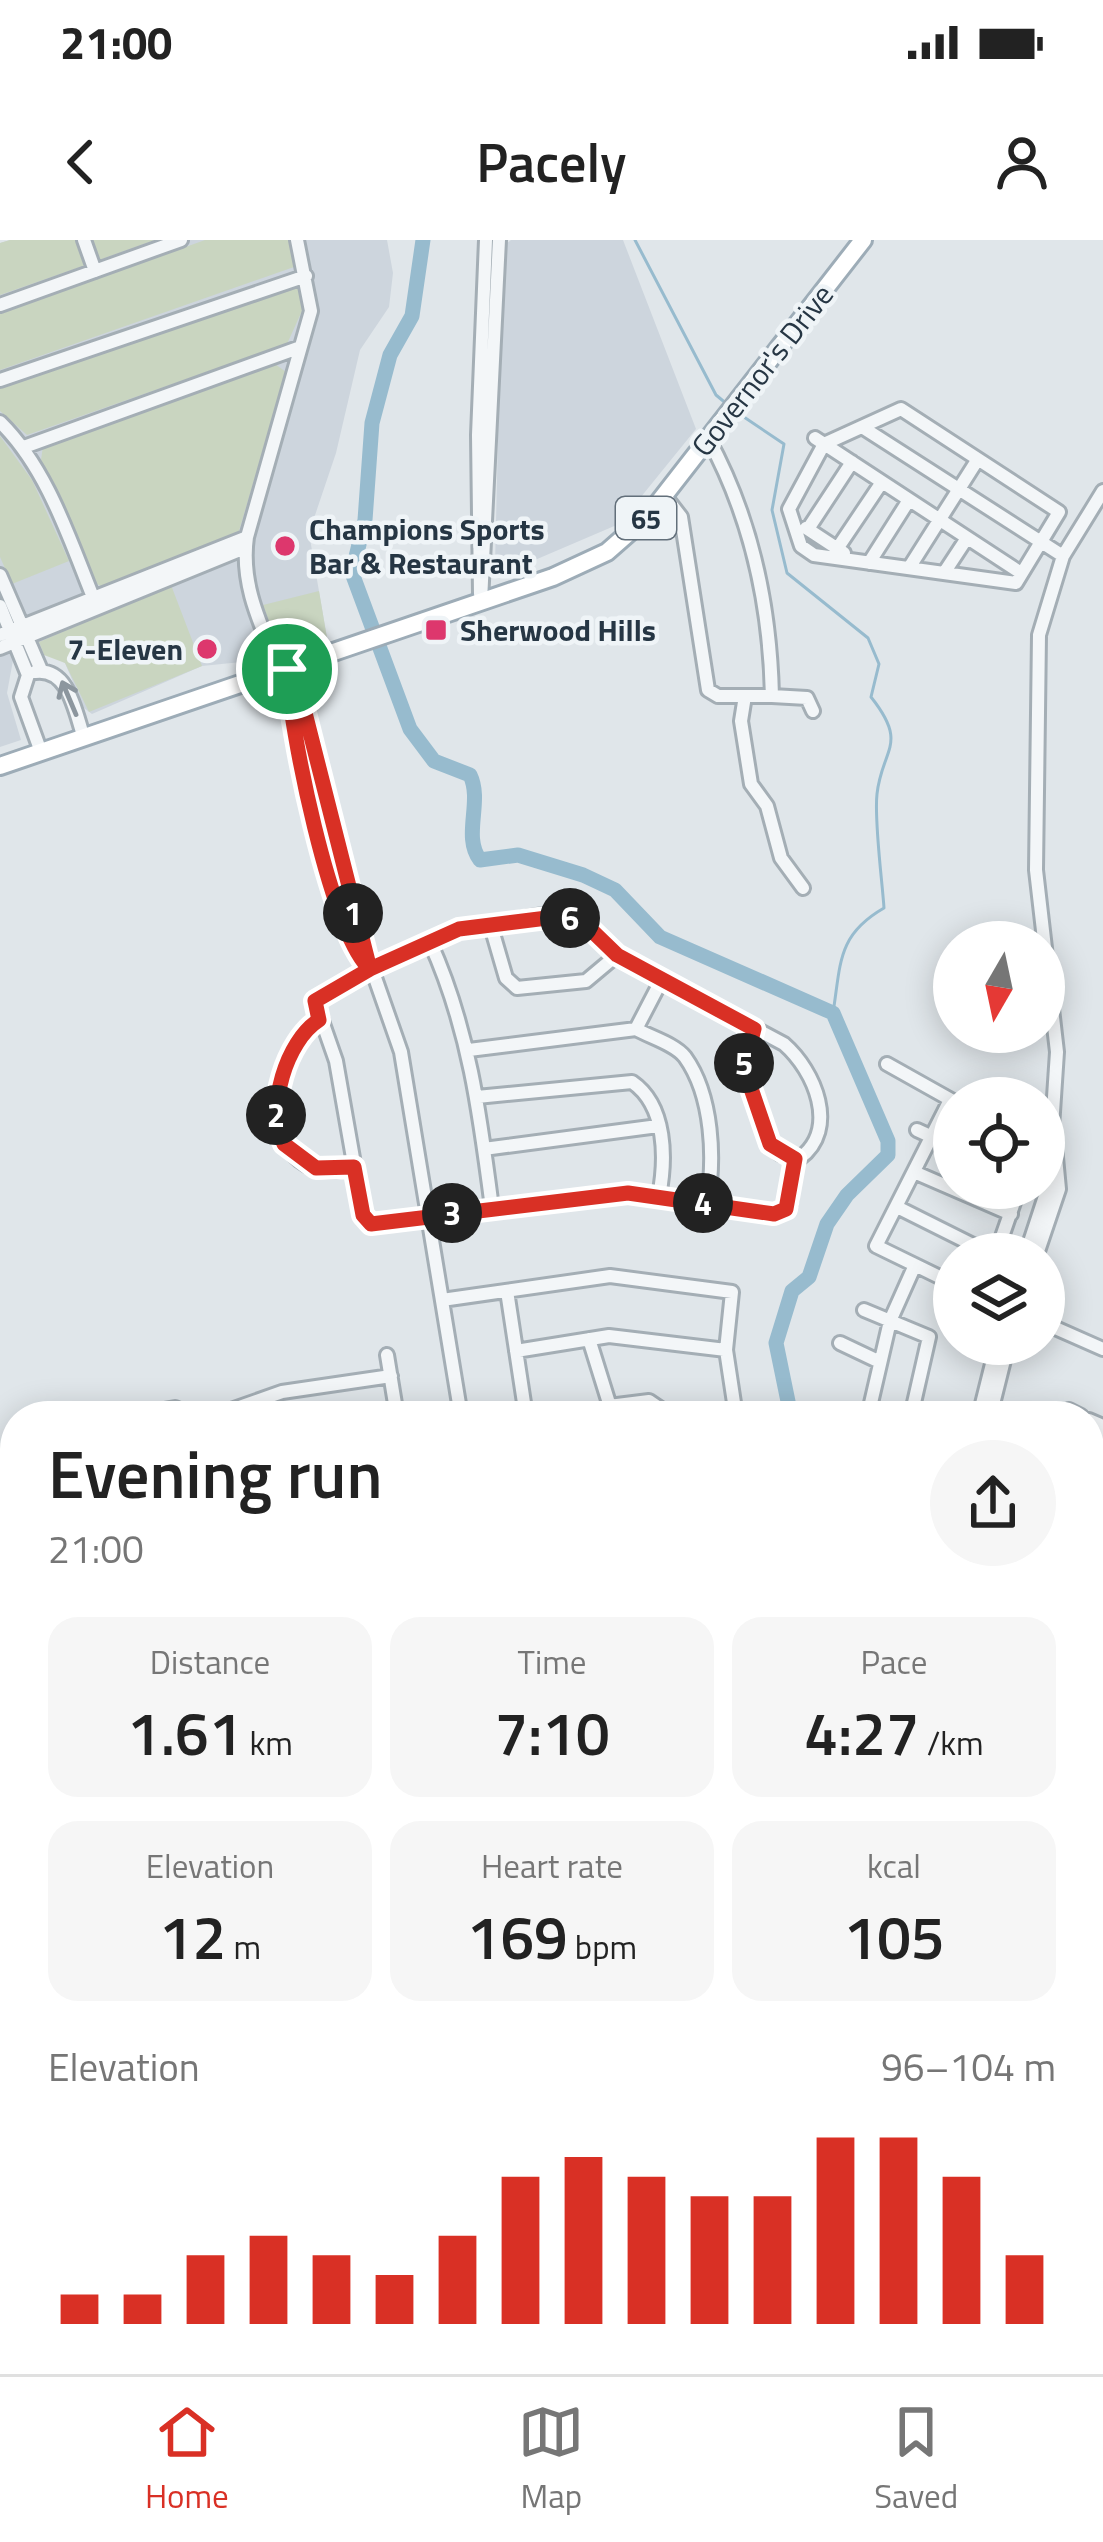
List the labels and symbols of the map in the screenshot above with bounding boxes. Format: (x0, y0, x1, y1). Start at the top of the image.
street label: Governor's Drive (680, 274, 844, 466)
road number: 65 (616, 497, 676, 539)
place label: Champions Sports Bar & Restaurant (309, 506, 545, 586)
marker: Champions Sports Bar & Restaurant (272, 533, 298, 559)
place label: Sherwood Hills (460, 607, 656, 653)
marker: Sherwood Hills (423, 617, 449, 643)
pin (236, 618, 338, 720)
place label: 7-Eleven (68, 626, 183, 672)
marker: 7-Eleven (194, 636, 220, 662)
one-way arrow (56, 681, 78, 717)
pin: 1 (323, 883, 383, 943)
pin: 6 (540, 888, 600, 948)
north arrow (933, 921, 1065, 1053)
pin: 5 (714, 1033, 774, 1093)
pin: 2 (246, 1085, 306, 1145)
pin: 4 (673, 1173, 733, 1233)
pin: 3 (422, 1183, 482, 1243)

